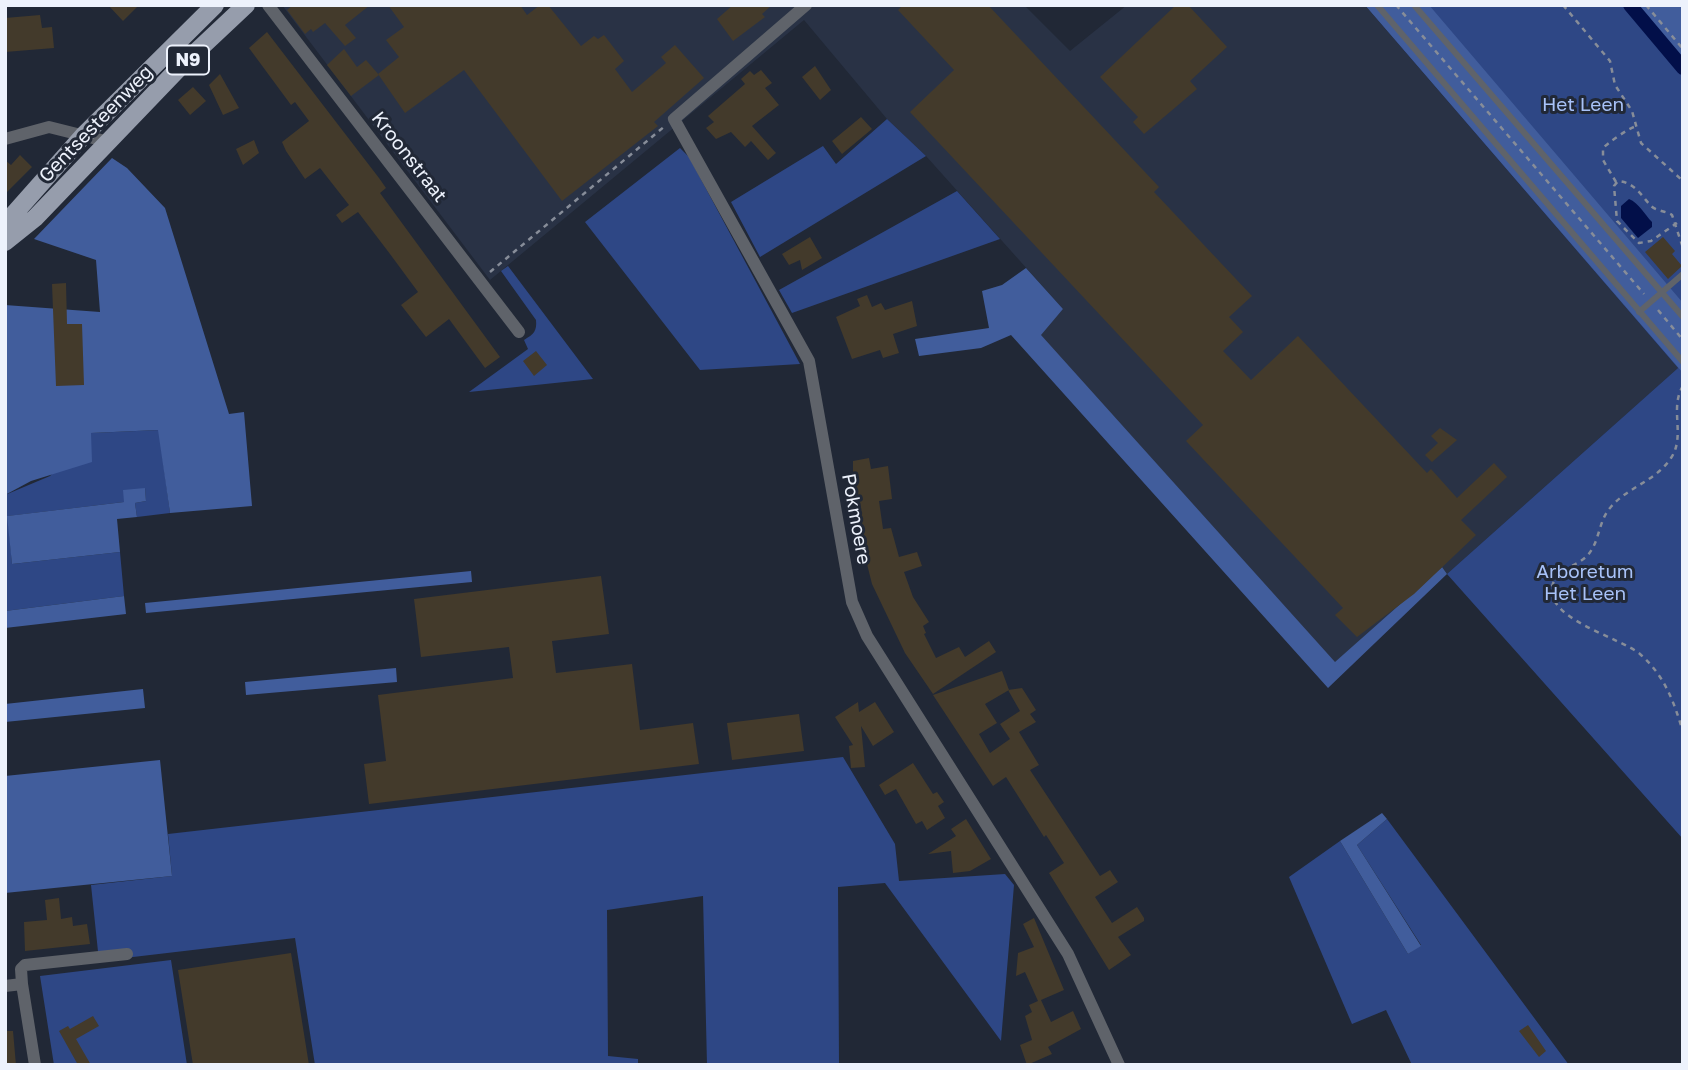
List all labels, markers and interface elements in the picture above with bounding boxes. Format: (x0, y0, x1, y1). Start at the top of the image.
road number: N9 (167, 46, 209, 74)
street label: Gentsesteenweg (34, 61, 158, 187)
park label: Het Leen (1542, 94, 1624, 116)
street label: Kroonstraat (367, 107, 451, 207)
street label: Pokmoere (837, 472, 875, 566)
park label: Arboretum Het Leen (1536, 561, 1634, 605)

